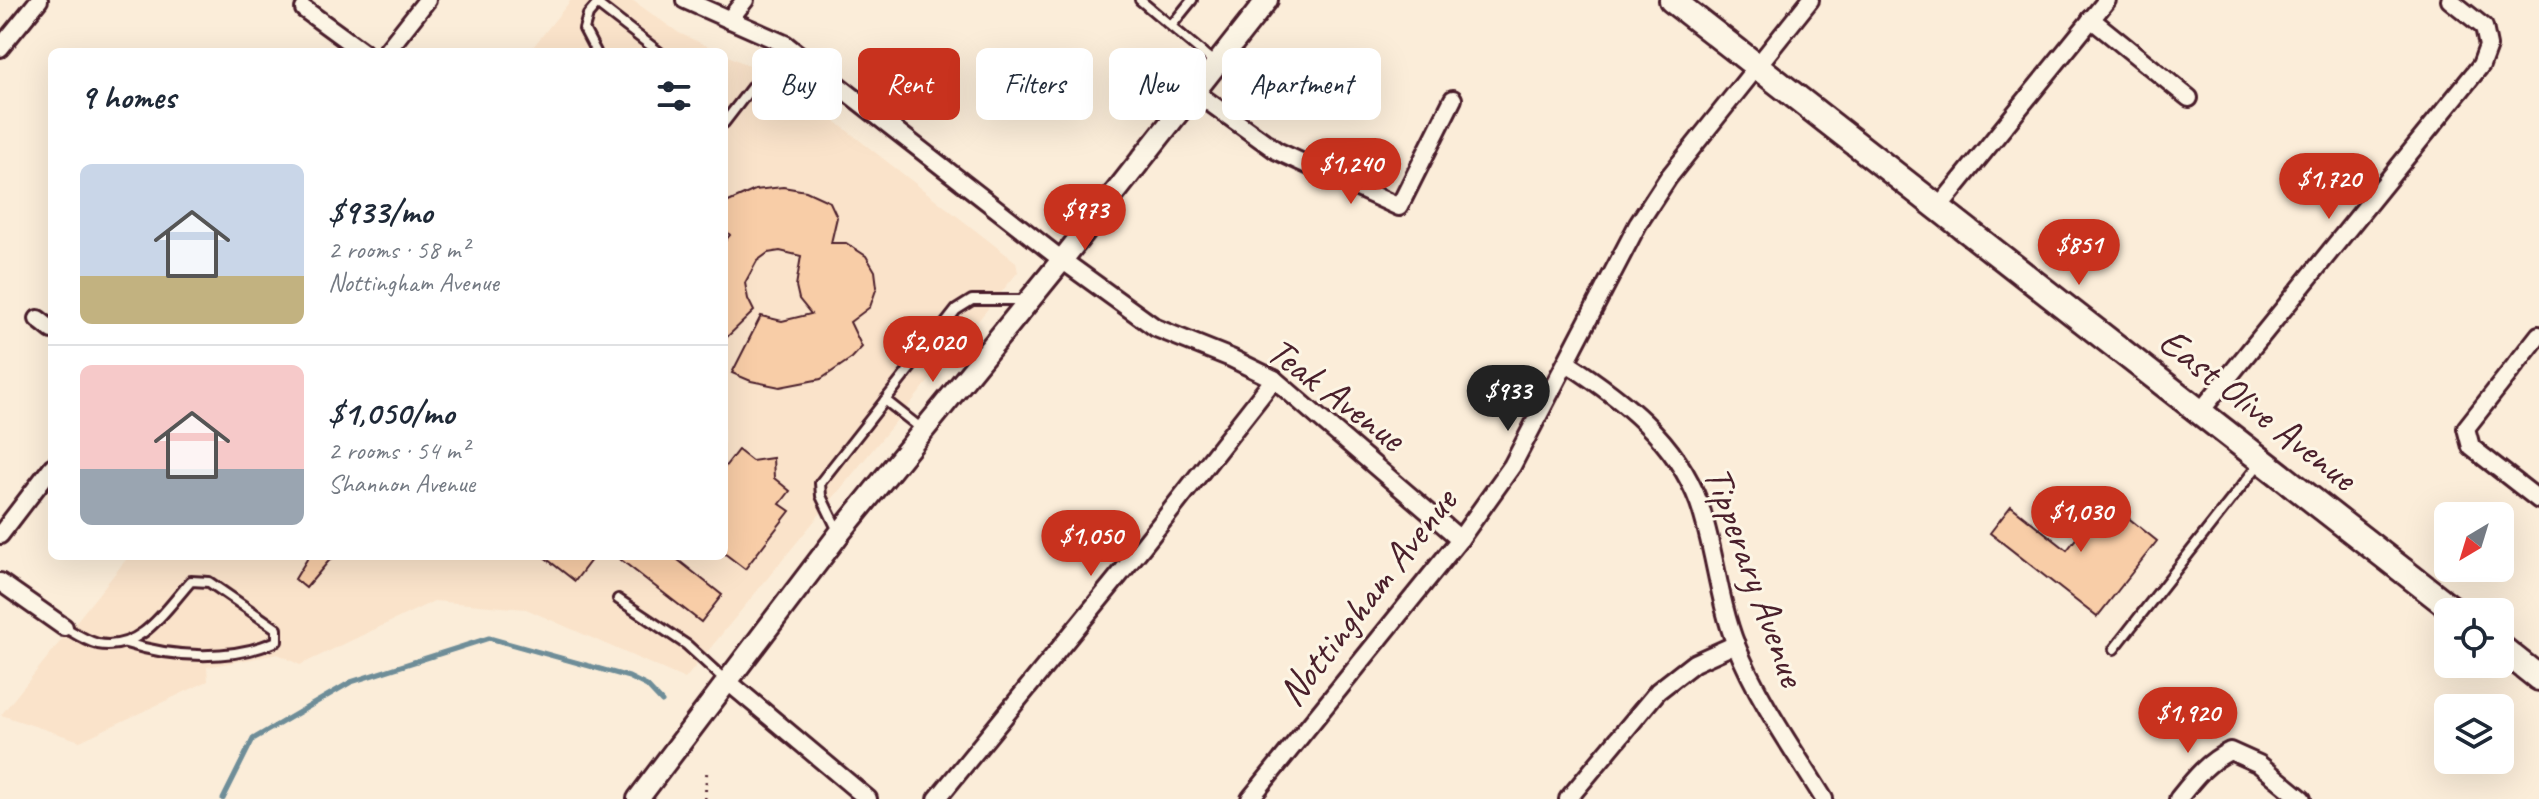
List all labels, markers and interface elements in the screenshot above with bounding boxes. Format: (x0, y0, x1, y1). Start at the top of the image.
chip: Buy (752, 48, 842, 120)
chip: Rent (858, 48, 960, 120)
chip: Filters (976, 48, 1093, 120)
chip: New (1109, 48, 1206, 120)
chip: Apartment (1222, 48, 1381, 120)
icon: filters (652, 74, 696, 118)
text: 9 homes (80, 75, 176, 118)
pin: $1,240 (1286, 138, 1416, 206)
text: $1,240 (1319, 147, 1383, 180)
pin: $1,720 (2264, 153, 2394, 221)
text: $1,720 (2297, 162, 2361, 195)
pin: $973 (1038, 184, 1132, 252)
text: $933/mo (328, 190, 432, 233)
text: $973 (1062, 193, 1108, 226)
icon: home (144, 196, 240, 292)
pin: $851 (2032, 219, 2126, 287)
text: $851 (2056, 228, 2102, 261)
text: 2 rooms · 58 m² (328, 233, 469, 266)
text: Nottingham Avenue (328, 266, 499, 299)
pin: $2,020 (868, 316, 998, 384)
street label: East Olive Avenue (2149, 316, 2369, 504)
text: $2,020 (901, 325, 965, 358)
street label: Teak Avenue (1257, 326, 1417, 464)
pin: $933 (1461, 365, 1555, 433)
text: $933 (1485, 374, 1531, 407)
text: $1,050/mo (328, 391, 454, 434)
icon: home (144, 397, 240, 493)
text: 2 rooms · 54 m² (328, 434, 469, 467)
street label: Tipperary Avenue (1692, 460, 1819, 695)
text: Shannon Avenue (328, 467, 475, 500)
street label: Nottingham Avenue (1266, 476, 1469, 716)
pin: $1,030 (2016, 486, 2146, 554)
text: $1,030 (2049, 495, 2113, 528)
north arrow (2434, 502, 2514, 582)
map controls (2434, 502, 2514, 774)
pin: $1,050 (1026, 510, 1156, 578)
text: $1,050 (1059, 519, 1123, 552)
button: locate (2434, 598, 2514, 678)
pin: $1,920 (2123, 687, 2253, 755)
button: layers (2434, 694, 2514, 774)
text: $1,920 (2156, 696, 2220, 729)

